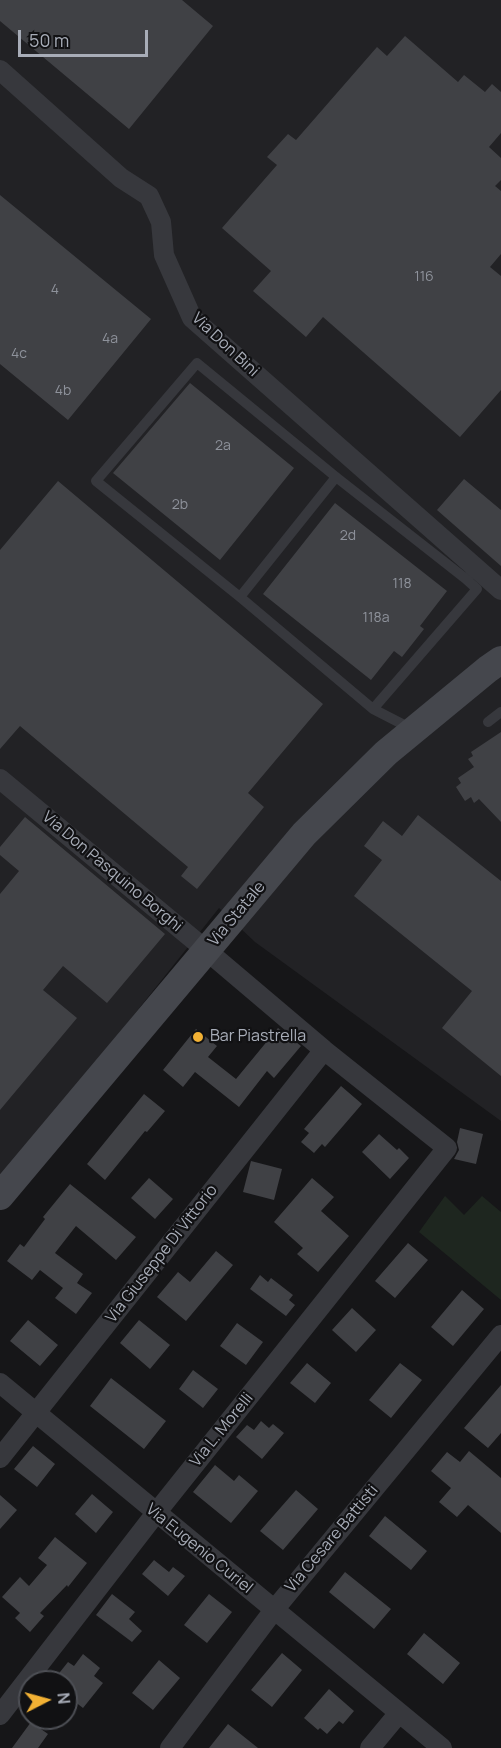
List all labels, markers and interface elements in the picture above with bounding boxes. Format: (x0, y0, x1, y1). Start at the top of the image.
scale bar (21, 18, 152, 56)
text: 50 m (29, 28, 69, 52)
house number: 116 (414, 269, 434, 285)
house number: 4 (51, 282, 59, 298)
street label: Via Don Bini (187, 309, 263, 381)
house number: 4a (102, 331, 118, 347)
house number: 4c (11, 346, 27, 362)
house number: 4b (55, 383, 71, 399)
house number: 2a (215, 438, 231, 454)
house number: 2b (172, 497, 188, 513)
house number: 2d (340, 528, 356, 544)
house number: 118 (392, 576, 412, 592)
house number: 118a (363, 610, 389, 626)
street label: Via Don Pasquino Borghi (38, 808, 186, 936)
street label: Via Statale (204, 878, 270, 950)
place label: Bar Piastrella (210, 1027, 306, 1047)
marker: Bar Piastrella (191, 1030, 205, 1044)
street label: Via Giuseppe Di Vittorio (102, 1181, 222, 1327)
street label: Via L. Morelli (186, 1389, 258, 1471)
street label: Via Cesare Battisti (281, 1481, 383, 1597)
street label: Via Eugenio Curiel (142, 1500, 256, 1598)
north arrow (18, 1670, 78, 1730)
text: N (52, 1691, 75, 1705)

